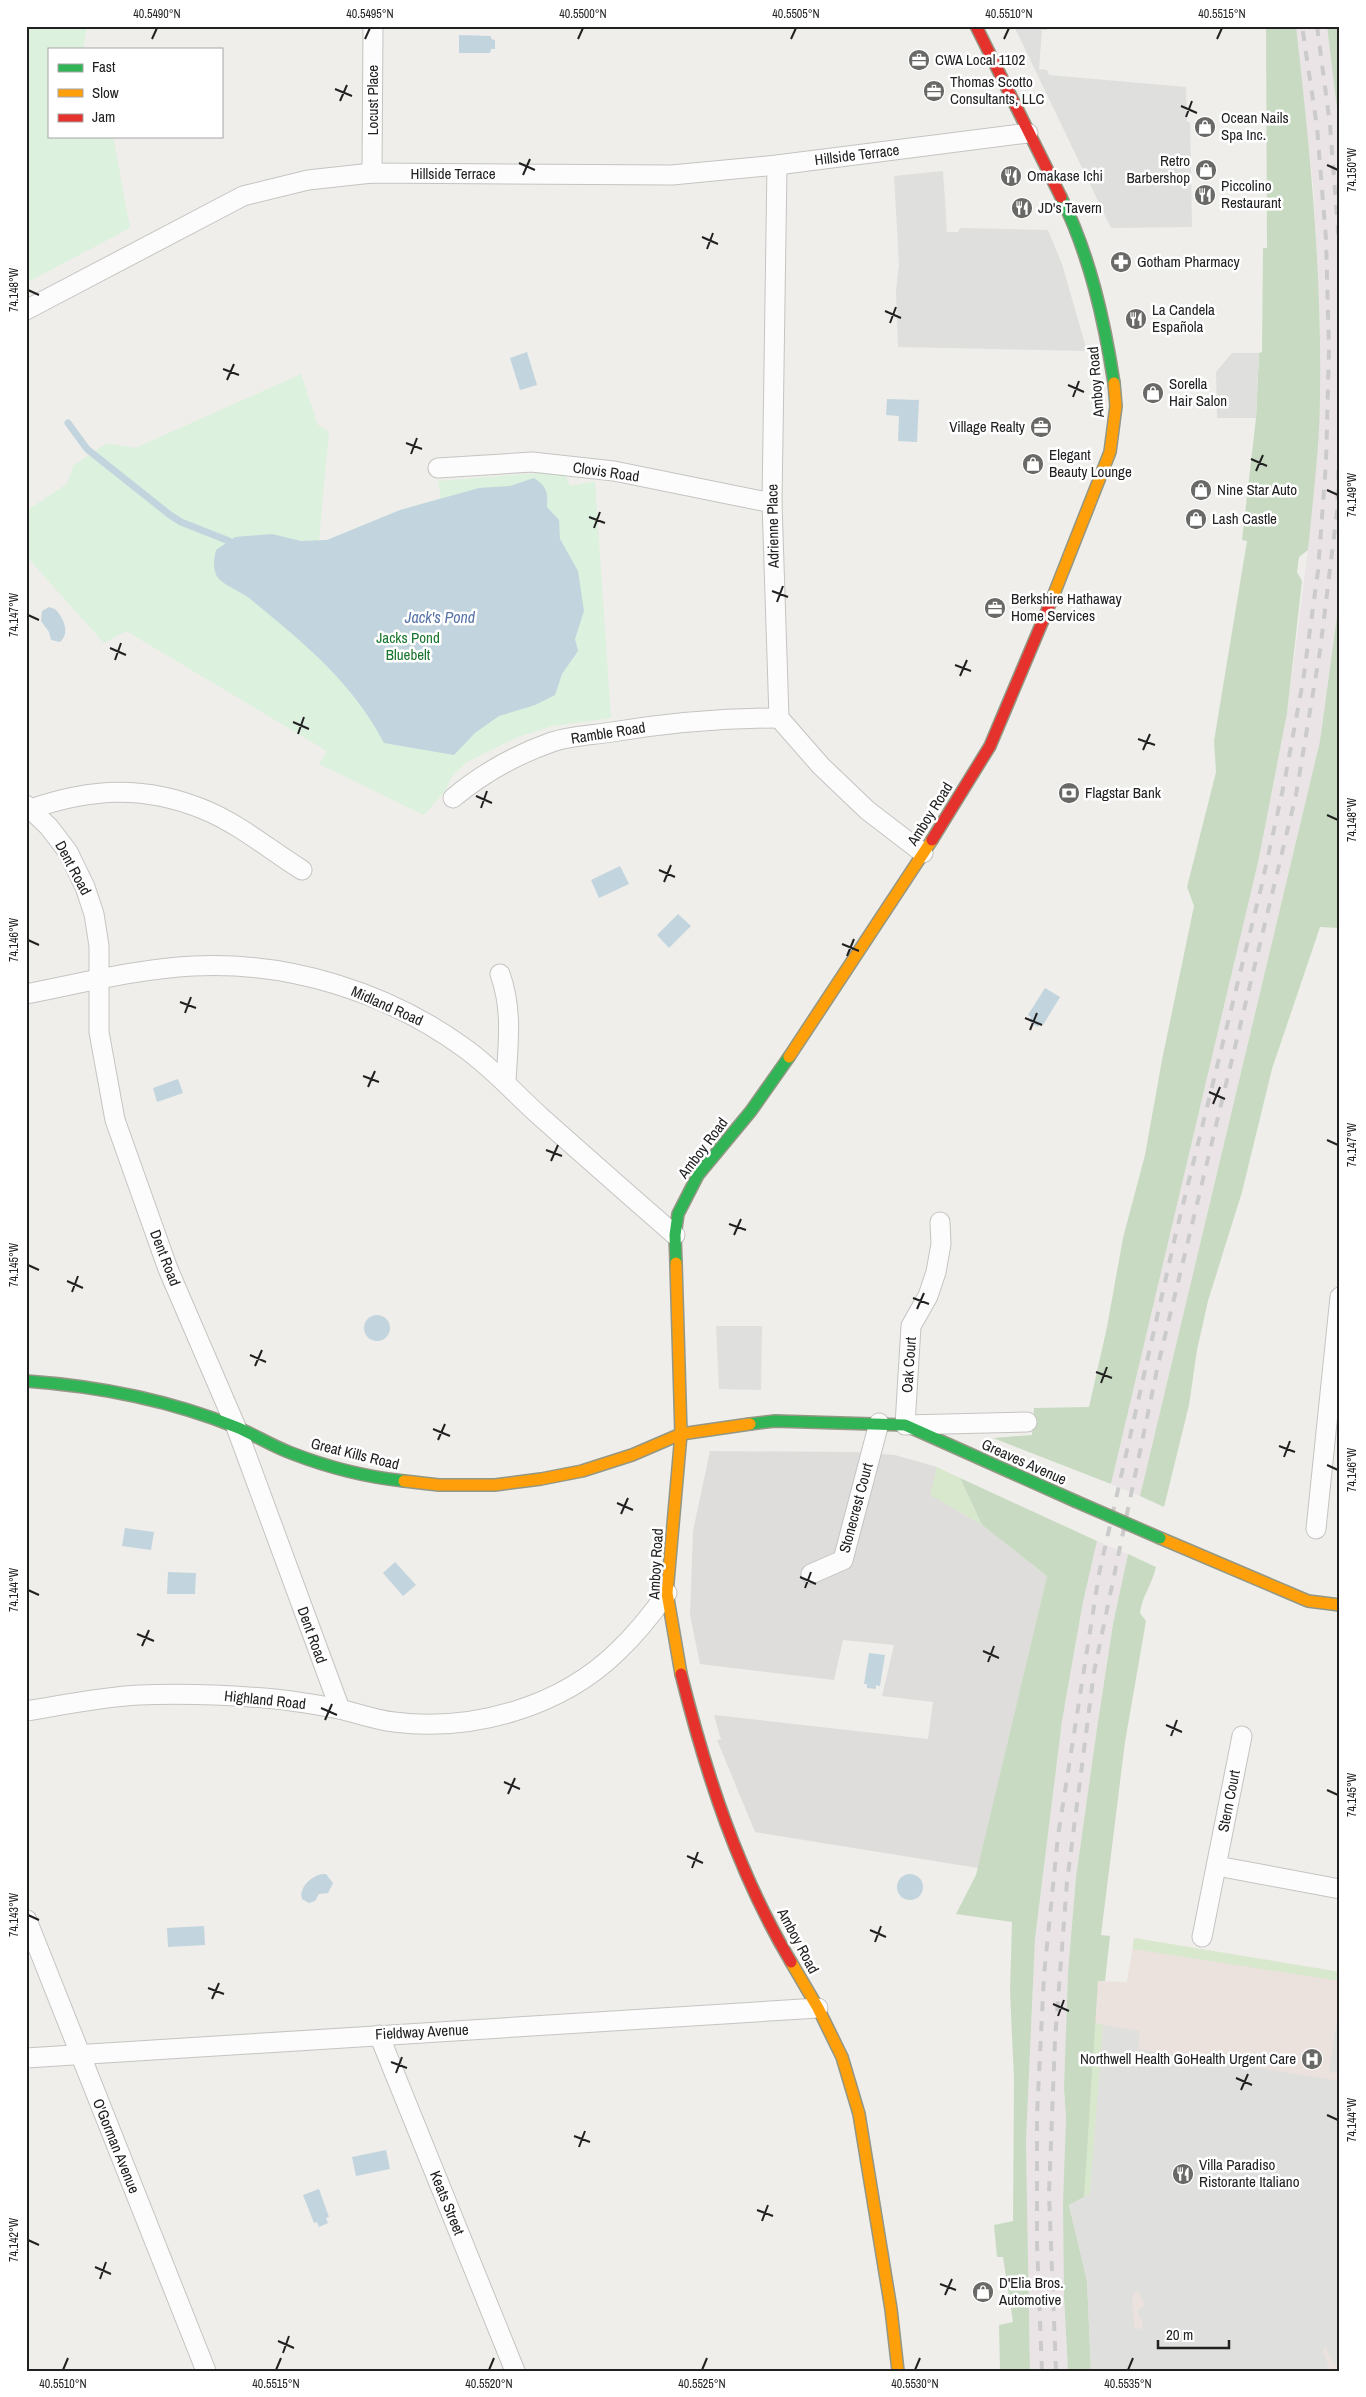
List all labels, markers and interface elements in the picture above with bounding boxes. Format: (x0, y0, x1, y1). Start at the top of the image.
text: 40.5490°N (133, 6, 181, 22)
text: 40.5495°N (346, 6, 394, 22)
text: 40.5500°N (559, 6, 607, 22)
text: 40.5505°N (772, 6, 820, 22)
text: 40.5510°N (985, 6, 1033, 22)
text: 40.5515°N (1198, 6, 1246, 22)
legend (48, 48, 222, 138)
office icon: CWA Local 1102 (907, 48, 931, 72)
place label: CWA Local 1102 (935, 49, 1025, 70)
text: Fast (92, 56, 116, 77)
street label: Locust Place (362, 65, 383, 135)
place label: Thomas Scotto Consultants, LLC (950, 71, 1044, 109)
office icon: Thomas Scotto Consultants, LLC (922, 79, 946, 103)
text: Slow (92, 82, 119, 103)
text: Jam (92, 106, 115, 127)
place label: Ocean Nails Spa Inc. (1221, 107, 1289, 145)
shop icon: Ocean Nails Spa Inc. (1193, 115, 1217, 139)
street label: Hillside Terrace (813, 139, 901, 170)
text: 74.150°W (1344, 147, 1360, 192)
place label: Retro Barbershop (1126, 150, 1190, 188)
shop icon: Retro Barbershop (1194, 158, 1218, 182)
street label: Hillside Terrace (410, 163, 496, 184)
restaurant icon: Omakase Ichi (999, 164, 1023, 188)
place label: Omakase Ichi (1027, 165, 1103, 186)
place label: Piccolino Restaurant (1221, 175, 1282, 213)
restaurant icon: Piccolino Restaurant (1193, 183, 1217, 207)
restaurant icon: JD's Tavern (1010, 196, 1034, 220)
place label: JD's Tavern (1038, 197, 1102, 218)
pharmacy icon: Gotham Pharmacy (1109, 250, 1133, 274)
place label: Gotham Pharmacy (1137, 251, 1240, 272)
text: 74.148°W (6, 267, 22, 312)
place label: La Candela Española (1152, 299, 1215, 337)
restaurant icon: La Candela Española (1124, 307, 1148, 331)
street label: Amboy Road (1082, 346, 1109, 419)
place label: Sorella Hair Salon (1169, 373, 1227, 411)
shop icon: Sorella Hair Salon (1141, 381, 1165, 405)
office icon: Village Realty (1029, 415, 1053, 439)
place label: Village Realty (949, 416, 1026, 437)
place label: Elegant Beauty Lounge (1049, 444, 1132, 482)
shop icon: Elegant Beauty Lounge (1021, 452, 1045, 476)
street label: Clovis Road (571, 456, 641, 487)
text: 74.149°W (1344, 472, 1360, 517)
shop icon: Nine Star Auto (1189, 478, 1213, 502)
place label: Nine Star Auto (1217, 479, 1297, 500)
street label: Adrienne Place (761, 484, 784, 569)
shop icon: Lash Castle (1184, 507, 1208, 531)
place label: Lash Castle (1212, 508, 1277, 529)
place label: Berkshire Hathaway Home Services (1011, 588, 1123, 626)
text: 74.147°W (6, 592, 22, 637)
office icon: Berkshire Hathaway Home Services (983, 596, 1007, 620)
water label: Jack's Pond (404, 606, 476, 628)
park label: Jacks Pond Bluebelt (376, 627, 440, 665)
street label: Ramble Road (569, 716, 647, 749)
street label: Amboy Road (901, 778, 957, 850)
bank icon: Flagstar Bank (1057, 781, 1081, 805)
place label: Flagstar Bank (1085, 782, 1162, 803)
text: 74.148°W (1344, 797, 1360, 842)
street label: Dent Road (50, 837, 97, 899)
text: 74.146°W (6, 917, 22, 962)
street label: Midland Road (348, 980, 426, 1031)
street label: Amboy Road (672, 1113, 732, 1183)
text: 74.147°W (1344, 1122, 1360, 1167)
street label: Dent Road (145, 1227, 186, 1289)
text: 74.145°W (6, 1242, 22, 1287)
street label: Oak Court (896, 1336, 921, 1394)
street label: Great Kills Road (309, 1432, 401, 1475)
street label: Greaves Avenue (978, 1433, 1070, 1490)
text: 74.146°W (1344, 1447, 1360, 1492)
street label: Stonecrest Court (833, 1460, 878, 1555)
street label: Amboy Road (643, 1528, 668, 1601)
text: 74.144°W (6, 1567, 22, 1612)
street label: Dent Road (293, 1604, 332, 1666)
street label: Highland Road (223, 1685, 307, 1714)
street label: Stern Court (1212, 1767, 1245, 1834)
text: 74.145°W (1344, 1772, 1360, 1817)
text: 74.143°W (6, 1892, 22, 1937)
street label: Amboy Road (772, 1904, 824, 1977)
street label: Fieldway Avenue (375, 2019, 469, 2044)
hospital icon: Northwell Health GoHealth Urgent Care (1300, 2047, 1324, 2071)
place label: Northwell Health GoHealth Urgent Care (1080, 2048, 1296, 2069)
street label: O'Gorman Avenue (88, 2095, 145, 2197)
text: 74.144°W (1344, 2097, 1360, 2142)
place label: Villa Paradiso Ristorante Italiano (1199, 2154, 1300, 2192)
restaurant icon: Villa Paradiso Ristorante Italiano (1171, 2162, 1195, 2186)
street label: Keats Street (425, 2167, 470, 2239)
text: 74.142°W (6, 2217, 22, 2262)
place label: D'Elia Bros. Automotive (998, 2272, 1064, 2310)
shop icon: D'Elia Bros. Automotive (971, 2280, 995, 2304)
scale bar (1158, 2317, 1230, 2349)
text: 20 m (1166, 2324, 1193, 2345)
text: 40.5510°N (39, 2376, 87, 2392)
text: 40.5515°N (252, 2376, 300, 2392)
text: 40.5520°N (465, 2376, 513, 2392)
text: 40.5525°N (678, 2376, 726, 2392)
text: 40.5530°N (891, 2376, 939, 2392)
text: 40.5535°N (1104, 2376, 1152, 2392)

